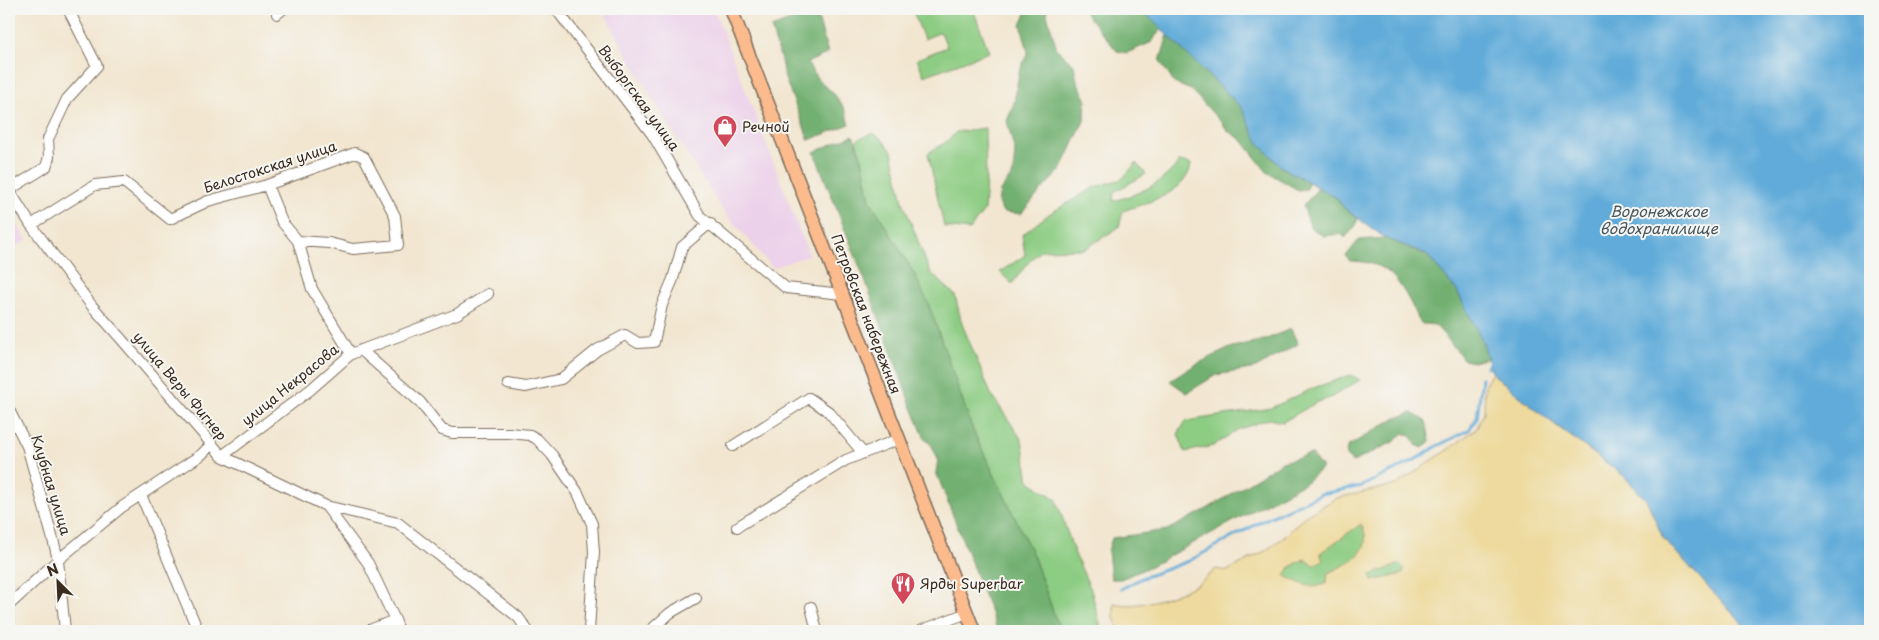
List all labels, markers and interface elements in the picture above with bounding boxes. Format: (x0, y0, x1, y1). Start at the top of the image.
street label: Выборгская улица (594, 40, 685, 155)
shop icon: Речной (712, 114, 738, 148)
place label: Речной (742, 116, 790, 137)
street label: Белостокская улица (200, 135, 339, 198)
water label: Воронежское водохранилище (1600, 199, 1719, 239)
street label: Петровская набережная (826, 231, 907, 397)
street label: улица Веры Фигнер (128, 327, 232, 445)
street label: улица Некрасова (237, 339, 343, 430)
street label: Клубная улица (26, 432, 77, 538)
north arrow (32, 558, 82, 608)
text: N (43, 558, 62, 582)
restaurant icon: Ярды Superbar (890, 571, 916, 605)
place label: Ярды Superbar (920, 573, 1023, 594)

